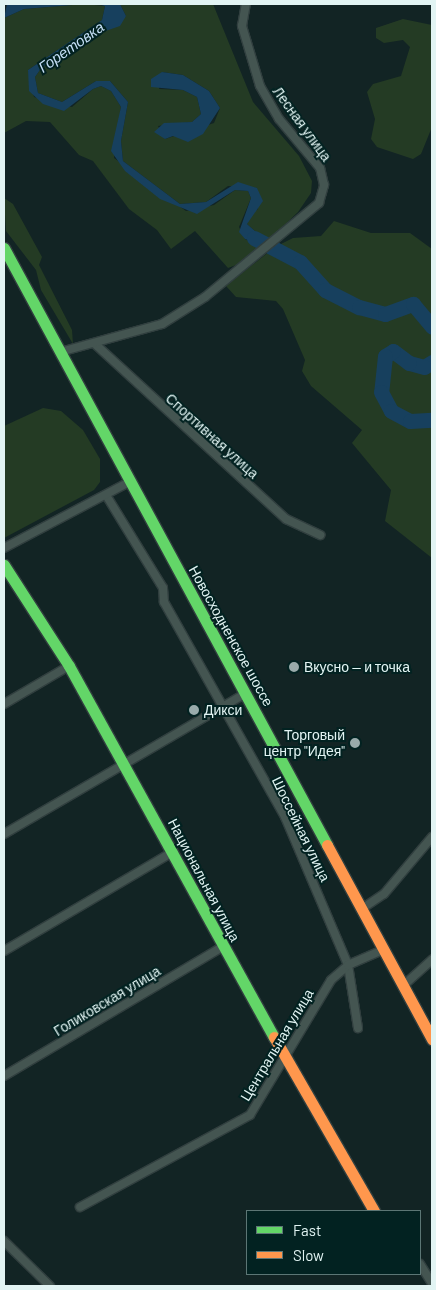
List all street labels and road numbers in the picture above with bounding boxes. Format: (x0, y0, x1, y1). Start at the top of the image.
street label: Лесная улица (269, 83, 335, 165)
street label: Спортивная улица (162, 390, 262, 482)
street label: Новосходненское шоссе (185, 563, 277, 709)
street label: Шоссейная улица (268, 774, 334, 884)
street label: Национальная улица (164, 816, 244, 944)
street label: Голиковская улица (51, 962, 163, 1040)
street label: Центральная улица (237, 986, 317, 1104)

